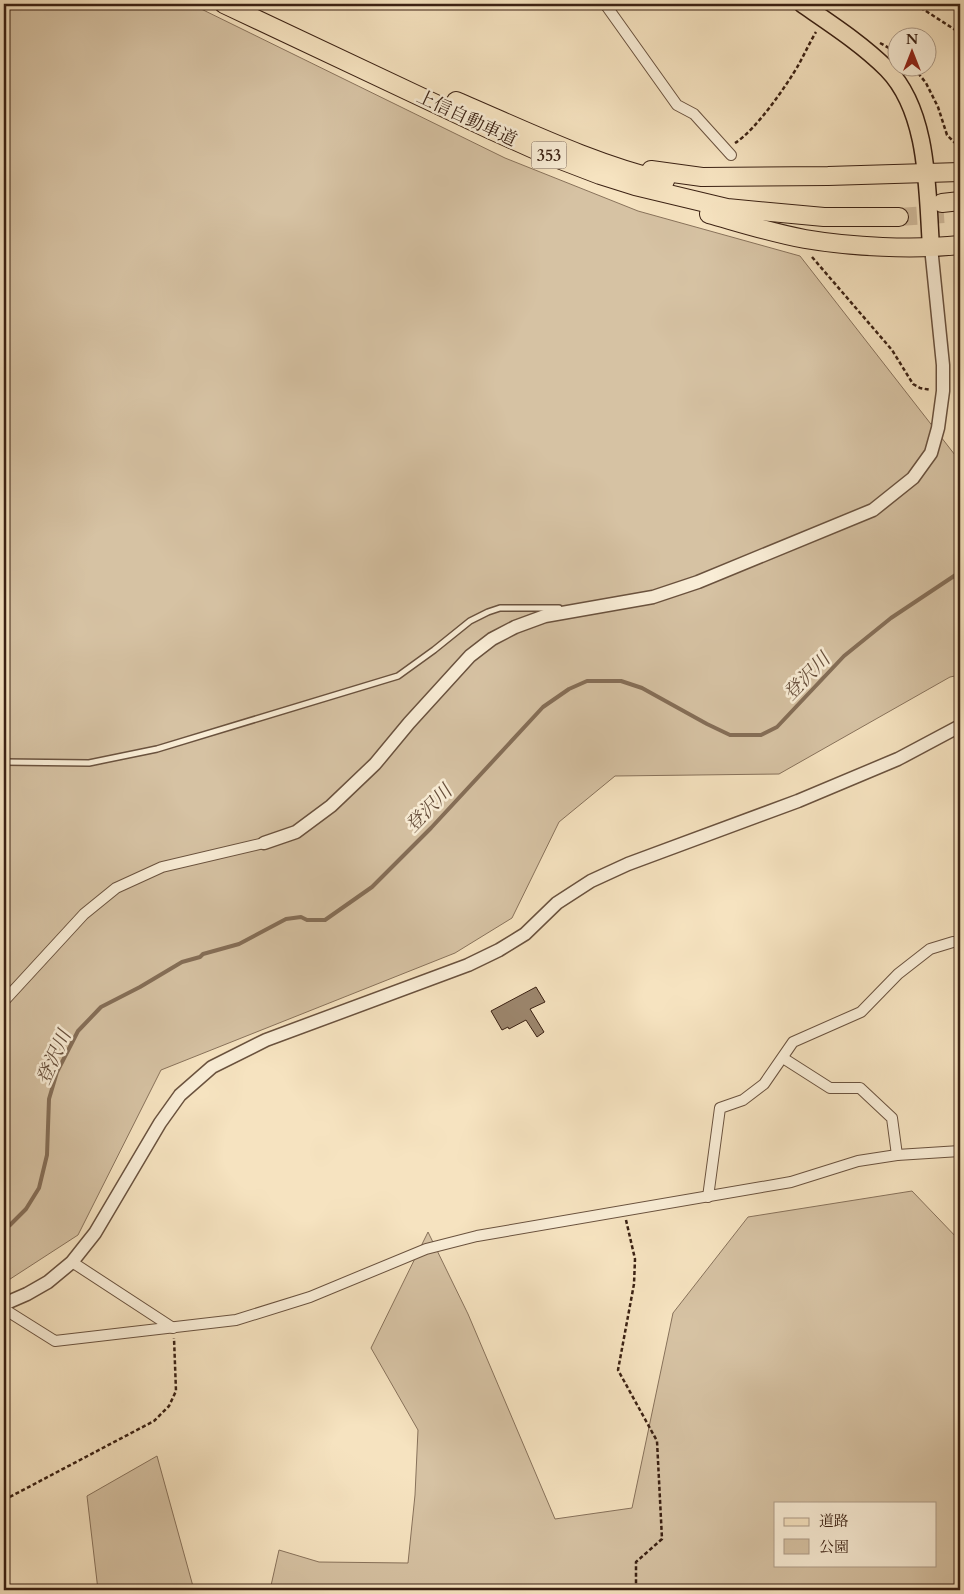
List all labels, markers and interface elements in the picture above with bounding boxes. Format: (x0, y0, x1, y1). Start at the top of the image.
north arrow (886, 28, 936, 78)
text: N (906, 30, 918, 49)
street label: 上信自動車道 (413, 84, 521, 153)
road number: 353 (532, 142, 566, 168)
water label: 登沢川 (778, 646, 837, 706)
water label: 登沢川 (400, 778, 459, 838)
water label: 登沢川 (30, 1024, 78, 1089)
legend (774, 1502, 936, 1566)
text: 道路 (819, 1511, 849, 1531)
text: 公園 (819, 1537, 849, 1557)

